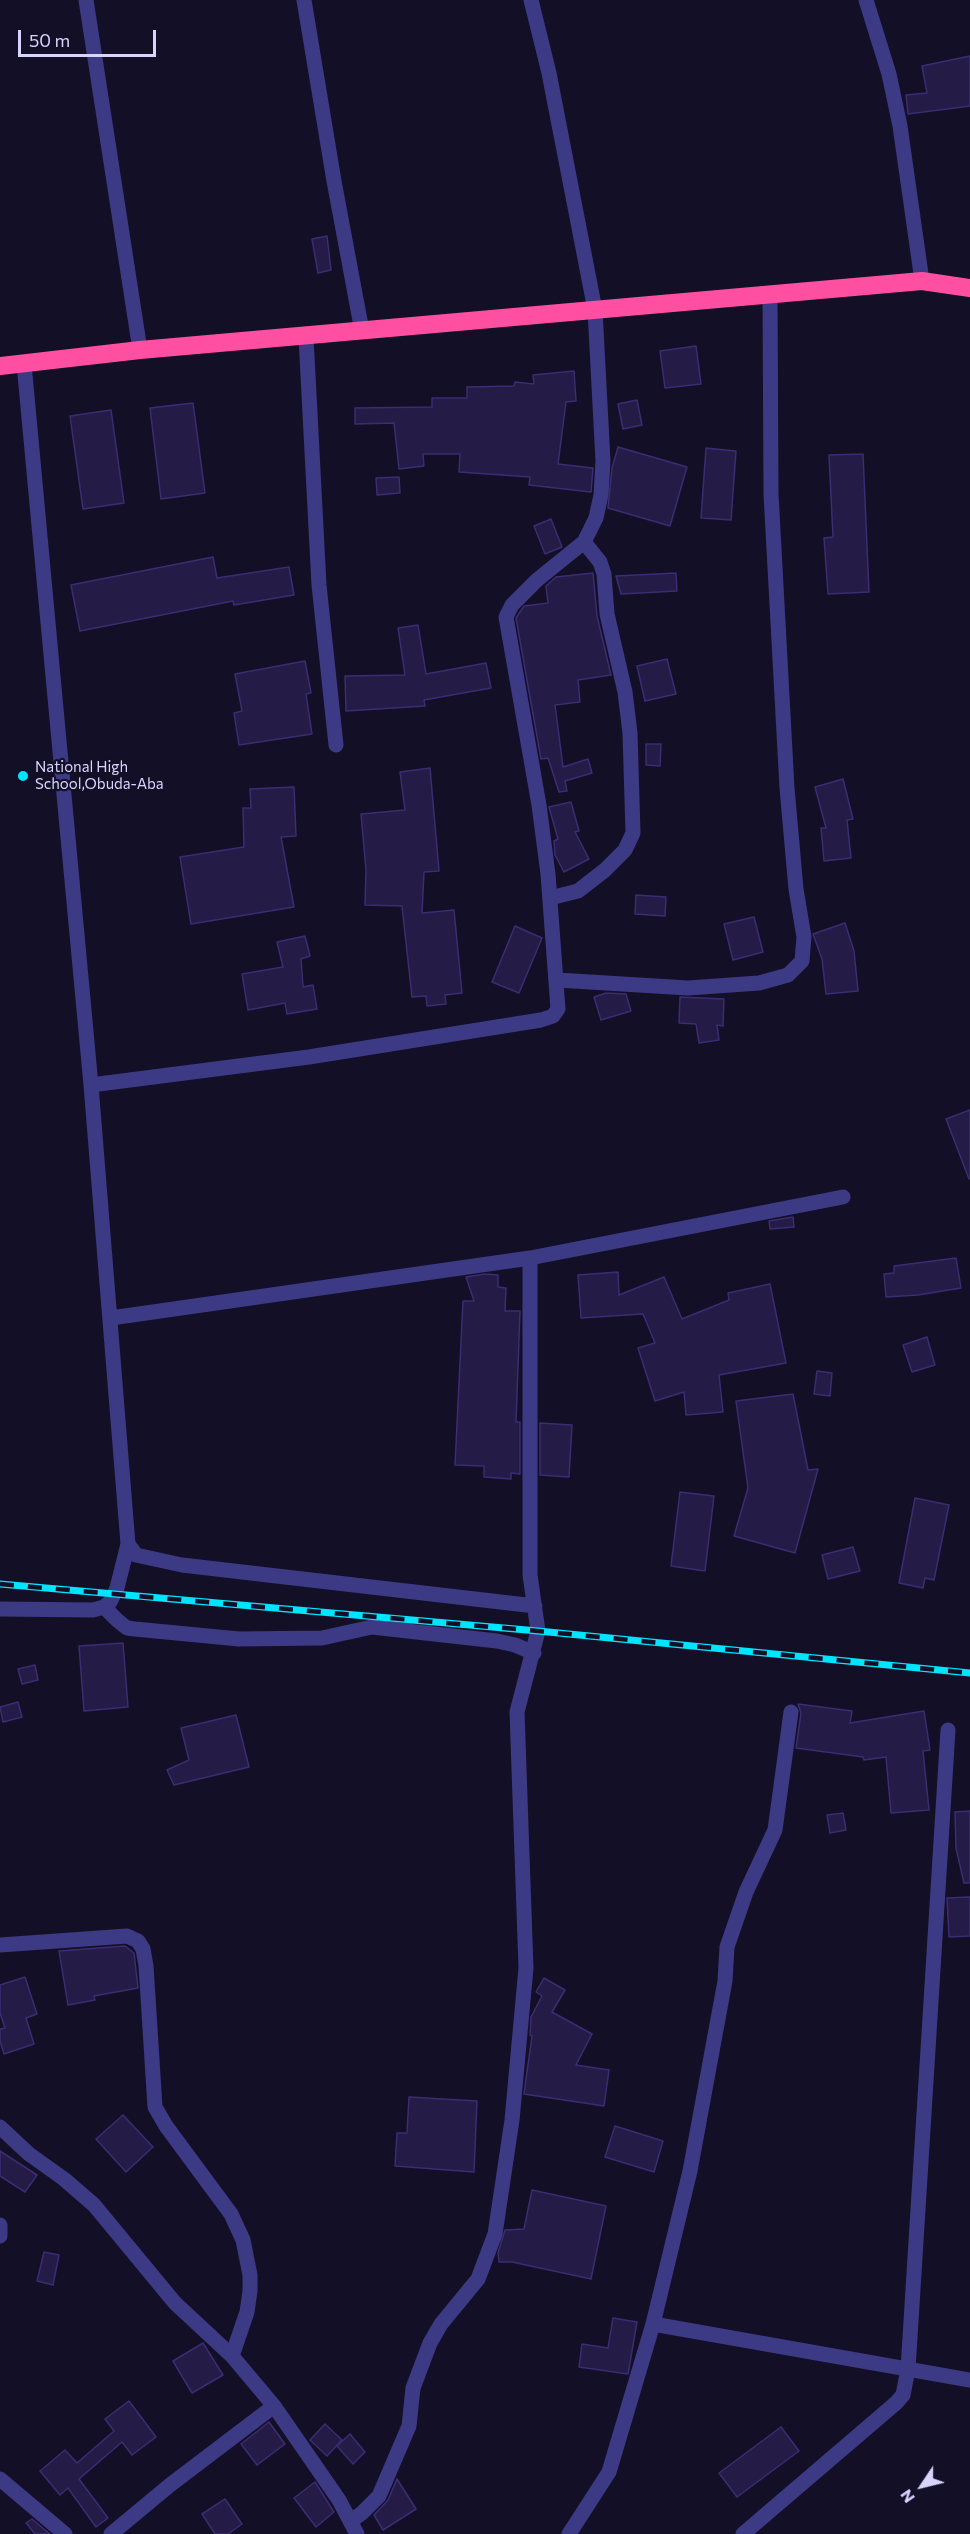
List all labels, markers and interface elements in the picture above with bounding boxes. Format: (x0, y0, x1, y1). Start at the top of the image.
scale bar (21, 18, 159, 56)
text: 50 m (29, 29, 70, 51)
place label: National High School,Obuda-Aba (35, 758, 164, 793)
marker: National High School,Obuda-Aba (16, 769, 30, 783)
north arrow (892, 2456, 952, 2516)
text: N (896, 2486, 918, 2507)

